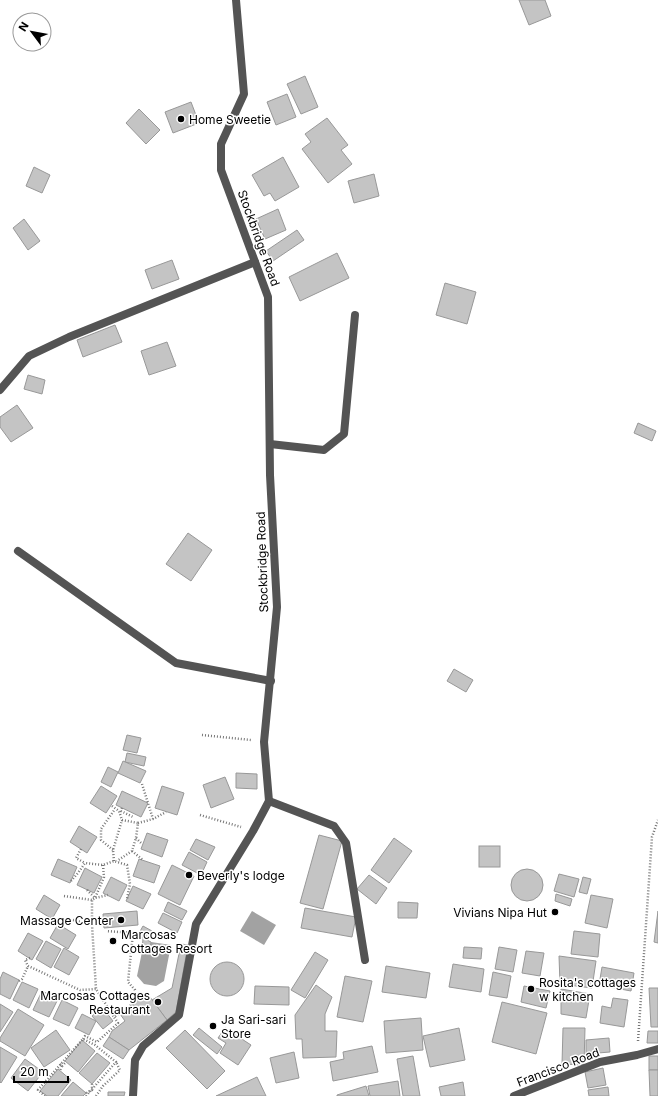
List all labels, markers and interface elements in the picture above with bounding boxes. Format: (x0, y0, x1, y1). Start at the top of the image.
north arrow (12, 12, 52, 52)
text: N (15, 19, 32, 34)
place label: Home Sweetie (189, 112, 271, 127)
marker: Home Sweetie (176, 114, 186, 124)
street label: Stockbridge Road (235, 188, 283, 288)
street label: Stockbridge Road (253, 511, 271, 613)
place label: Beverly's lodge (197, 868, 285, 883)
marker: Beverly's lodge (184, 870, 194, 880)
place label: Vivians Nipa Hut (453, 905, 547, 920)
marker: Vivians Nipa Hut (550, 907, 560, 917)
place label: Massage Center (20, 913, 113, 928)
marker: Massage Center (116, 915, 126, 925)
place label: Marcosas Cottages Resort (121, 927, 212, 956)
marker: Marcosas Cottages Resort (108, 936, 118, 946)
place label: Rosita's cottages w kitchen (539, 975, 636, 1004)
marker: Rosita's cottages w kitchen (526, 984, 536, 994)
place label: Marcosas Cottages Restaurant (40, 988, 150, 1017)
marker: Marcosas Cottages Restaurant (153, 997, 163, 1007)
place label: Ja Sari-sari Store (221, 1012, 286, 1041)
marker: Ja Sari-sari Store (208, 1021, 218, 1031)
street label: Francisco Road (514, 1044, 602, 1090)
scale bar (14, 1058, 68, 1084)
text: 20 m (20, 1064, 49, 1079)

